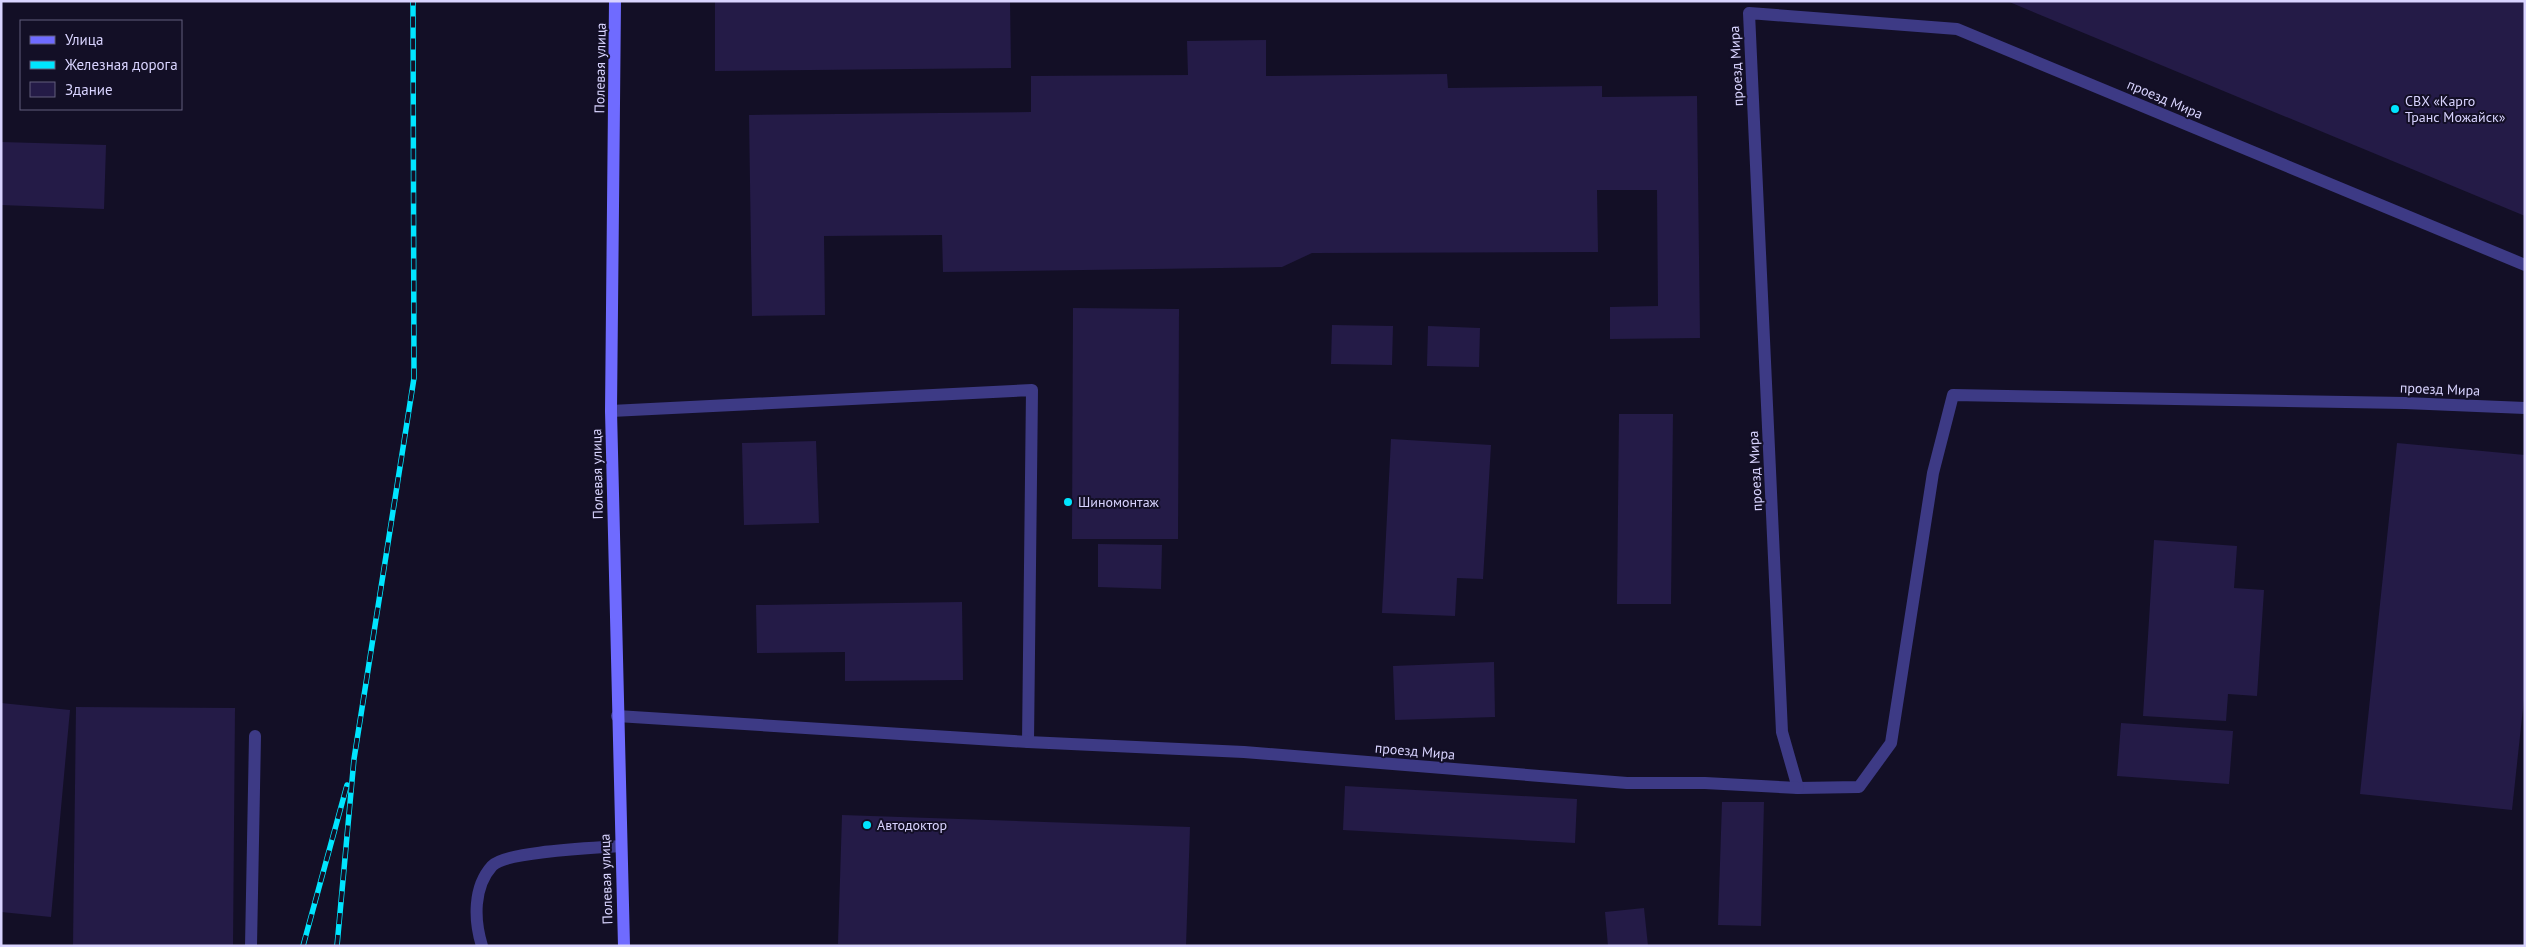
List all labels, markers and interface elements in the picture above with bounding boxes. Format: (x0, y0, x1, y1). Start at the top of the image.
legend (20, 20, 182, 110)
street label: Полевая улица (590, 22, 610, 114)
street label: проезд Мира (1725, 25, 1747, 107)
text: Улица (65, 30, 103, 49)
text: Железная дорога (64, 55, 178, 74)
street label: проезд Мира (2124, 75, 2206, 123)
text: Здание (65, 80, 113, 99)
place label: СВХ «Карго Транс Можайск» (2405, 92, 2506, 126)
marker: СВХ «Карго Транс Можайск» (2389, 103, 2401, 115)
street label: проезд Мира (2400, 379, 2481, 399)
street label: Полевая улица (587, 428, 607, 520)
street label: проезд Мира (1744, 430, 1766, 512)
place label: Шиномонтаж (1078, 493, 1160, 511)
marker: Шиномонтаж (1062, 496, 1074, 508)
street label: проезд Мира (1374, 739, 1456, 763)
place label: Автодоктор (877, 816, 947, 834)
marker: Автодоктор (861, 819, 873, 831)
street label: Полевая улица (595, 833, 617, 925)

